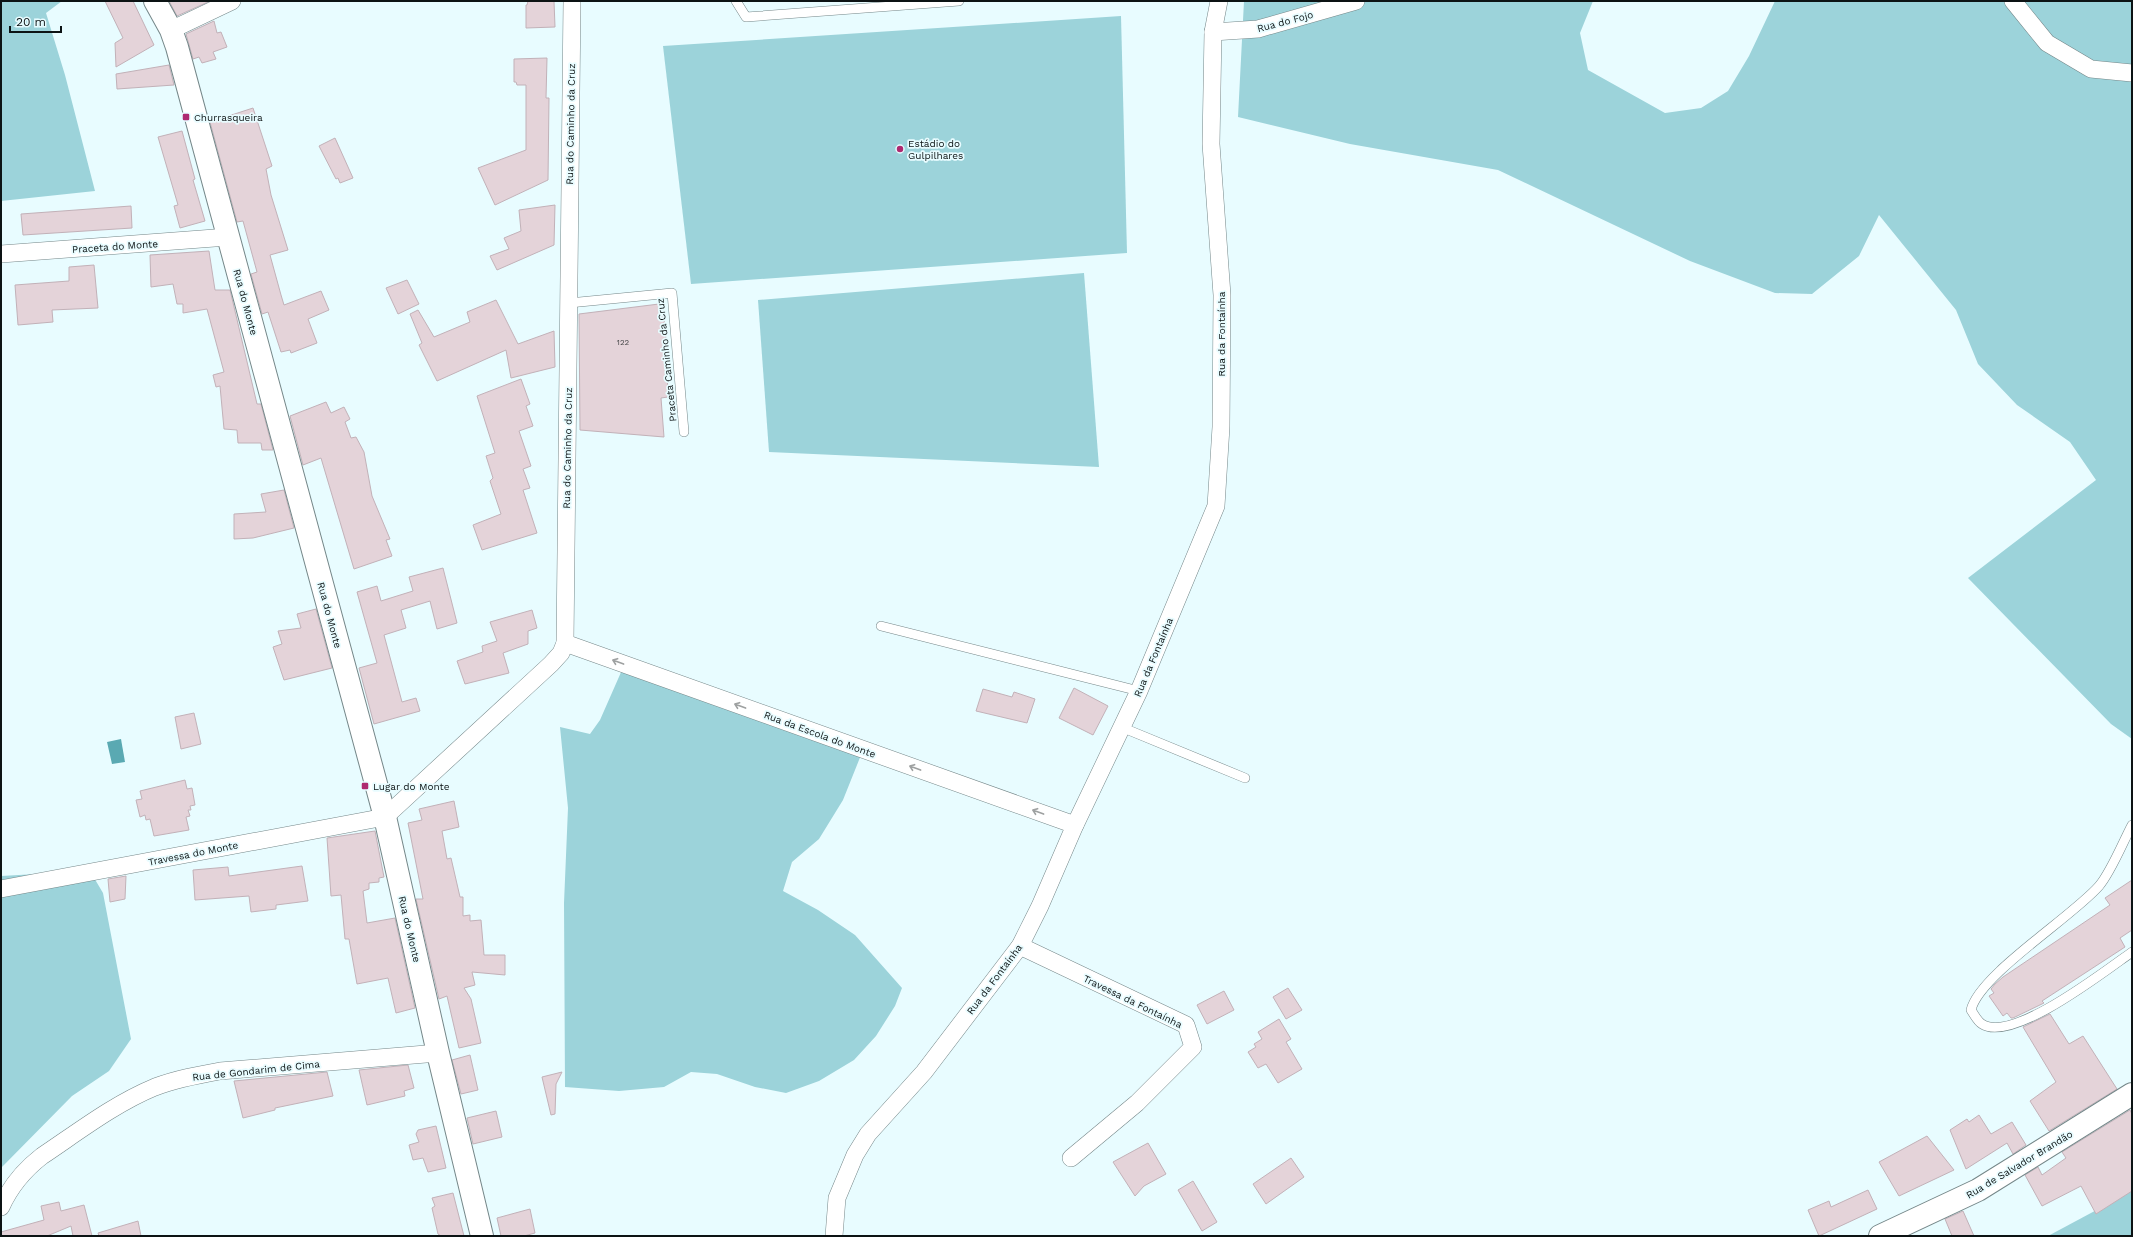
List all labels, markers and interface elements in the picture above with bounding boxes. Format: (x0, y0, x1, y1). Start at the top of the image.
scale bar (10, 8, 61, 34)
street label: Rua do Fojo (1256, 9, 1314, 34)
text: 20 m (16, 15, 46, 29)
street label: Rua do Caminho da Cruz (564, 63, 577, 185)
marker: Churrasqueira (181, 112, 191, 122)
place label: Churrasqueira (194, 112, 263, 123)
place label: Estádio do Gulpilhares (908, 138, 963, 161)
marker: Estádio do Gulpilhares (895, 144, 905, 154)
street label: Praceta do Monte (72, 238, 159, 255)
street label: Rua do Monte (231, 268, 260, 336)
street label: Rua da Fontaínha (1216, 291, 1227, 376)
street label: Praceta Caminho da Cruz (655, 298, 678, 422)
house number: 122 (617, 338, 630, 347)
street label: Rua do Caminho da Cruz (561, 387, 574, 509)
street label: Rua do Monte (315, 581, 344, 649)
street label: Rua da Fontaínha (1132, 616, 1175, 698)
one-way arrow (612, 657, 624, 665)
one-way arrow (735, 701, 747, 709)
street label: Rua da Escola do Monte (762, 709, 877, 760)
one-way arrow (910, 764, 922, 772)
marker: Lugar do Monte (360, 781, 370, 791)
place label: Lugar do Monte (373, 781, 450, 792)
one-way arrow (1031, 808, 1044, 815)
street label: Travessa do Monte (147, 839, 239, 868)
street label: Rua do Monte (397, 895, 423, 964)
street label: Rua da Fontaínha (964, 942, 1025, 1017)
street label: Travessa da Fontaínha (1082, 973, 1184, 1030)
street label: Rua de Gondarim de Cima (192, 1058, 321, 1083)
street label: Rua de Salvador Brandão (1964, 1128, 2075, 1201)

